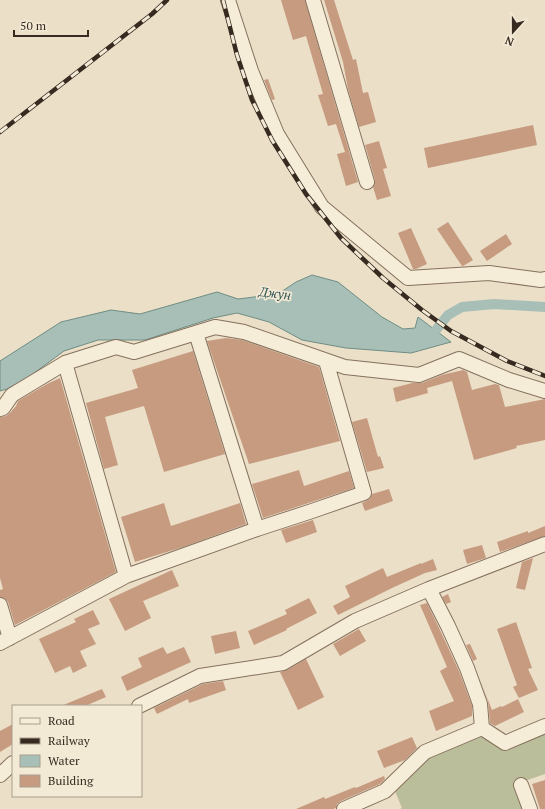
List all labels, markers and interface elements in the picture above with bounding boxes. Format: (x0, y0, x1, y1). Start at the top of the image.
scale bar (14, 12, 88, 38)
north arrow (493, 12, 533, 52)
text: 50 m (20, 18, 47, 33)
text: N (502, 33, 516, 49)
water label: Джун (257, 282, 292, 304)
legend (12, 705, 142, 797)
text: Road (48, 713, 75, 728)
text: Railway (48, 733, 91, 748)
text: Water (48, 753, 80, 768)
text: Building (48, 773, 94, 788)

